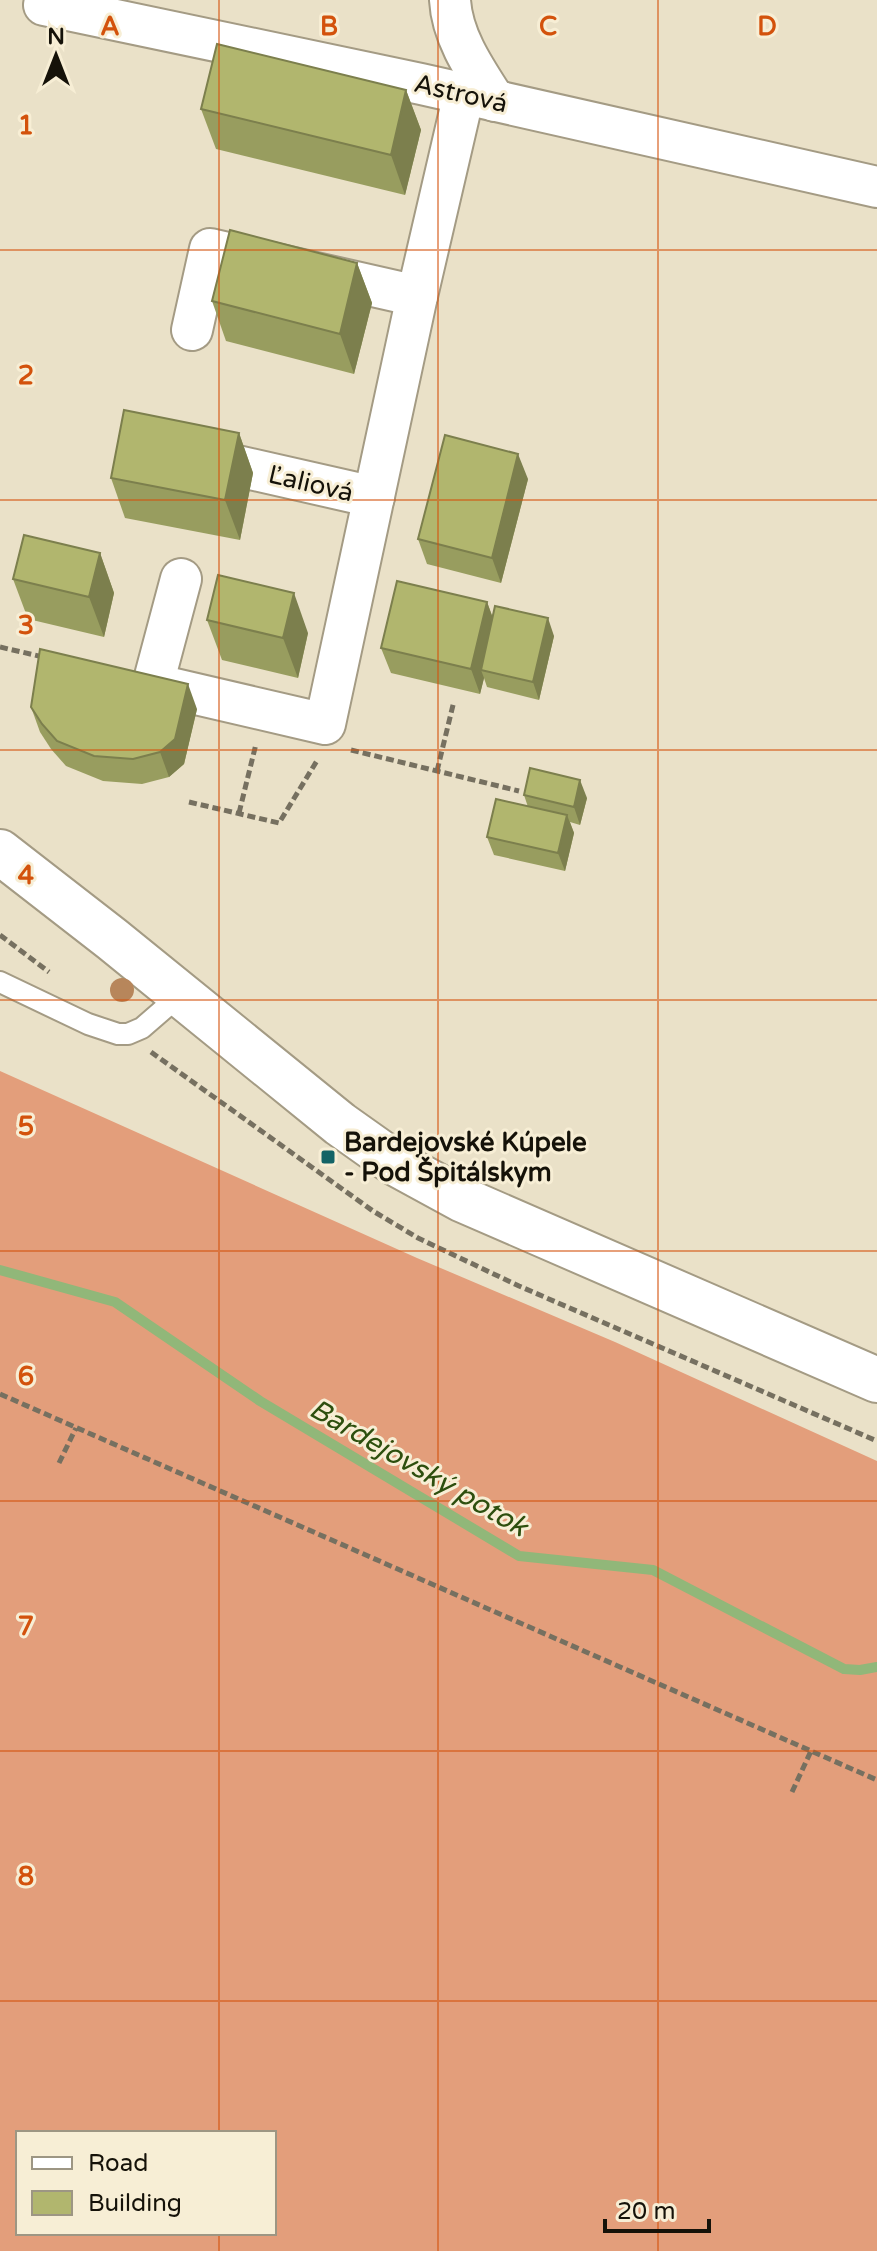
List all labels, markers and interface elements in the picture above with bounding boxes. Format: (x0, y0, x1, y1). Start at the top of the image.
text: A (100, 11, 120, 42)
text: B (320, 11, 338, 42)
text: C (539, 11, 557, 42)
text: D (757, 11, 777, 42)
north arrow (16, 16, 96, 96)
text: N (47, 24, 65, 50)
street label: Astrová (411, 68, 511, 119)
text: 1 (18, 110, 34, 141)
text: 2 (18, 360, 34, 391)
street label: Ľaliová (265, 459, 356, 508)
text: 3 (18, 610, 34, 641)
text: 4 (18, 860, 34, 891)
text: 5 (18, 1111, 34, 1142)
place label: Bardejovské Kúpele - Pod Špitálskym (344, 1127, 587, 1188)
marker: Bardejovské Kúpele - Pod Špitálskym (319, 1148, 337, 1166)
text: 6 (18, 1361, 34, 1392)
water label: Bardejovský potok (303, 1392, 535, 1545)
text: 7 (18, 1611, 34, 1642)
text: 8 (18, 1861, 34, 1892)
legend (16, 2131, 276, 2235)
text: Road (88, 2149, 148, 2178)
scale bar (605, 2183, 709, 2233)
text: Building (88, 2189, 182, 2218)
text: 20 m (617, 2197, 675, 2226)

